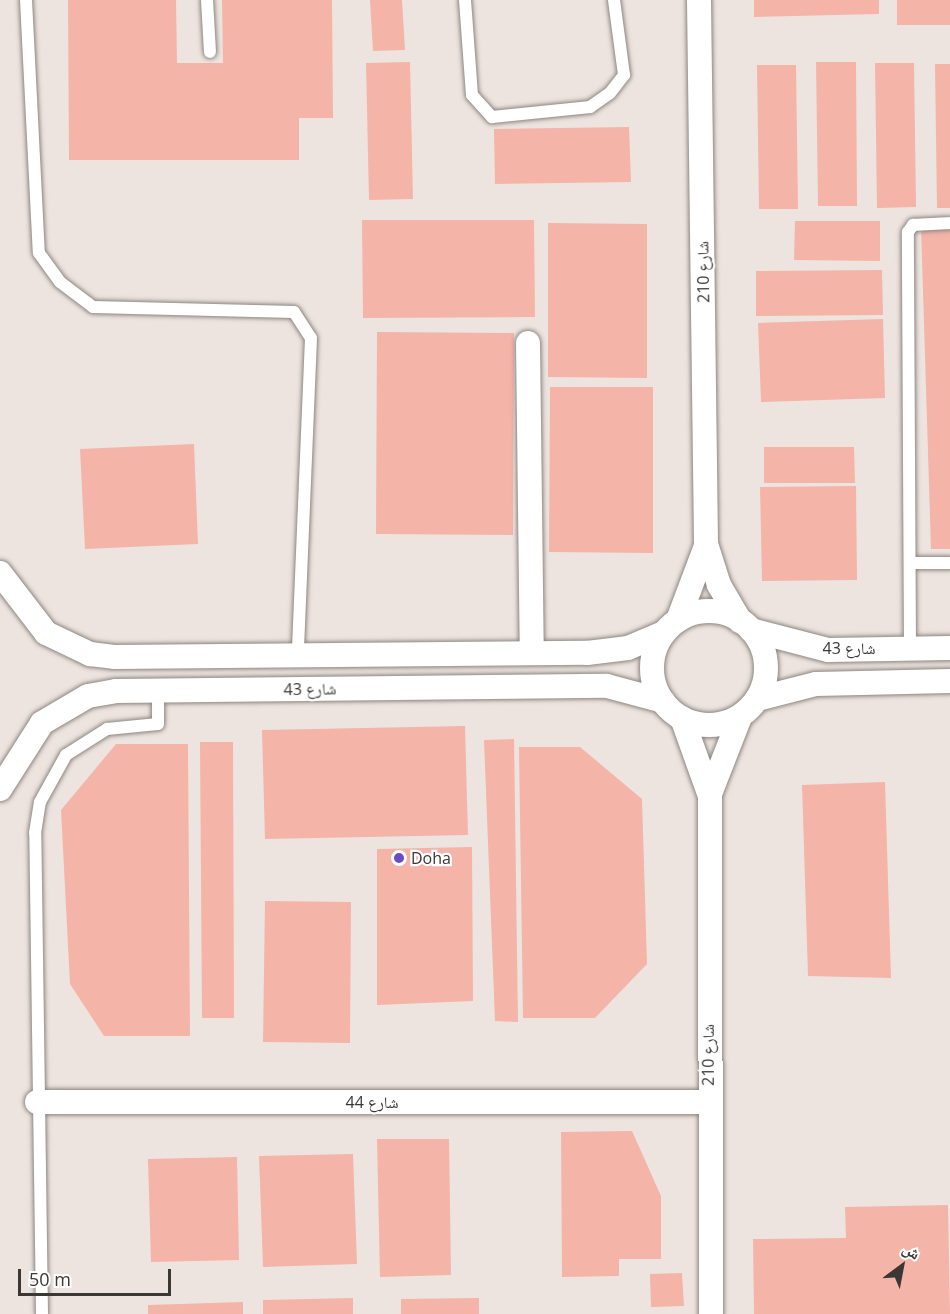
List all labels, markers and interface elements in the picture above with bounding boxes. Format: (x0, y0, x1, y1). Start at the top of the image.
street label: شارع 210 (693, 241, 713, 303)
street label: شارع 43 (823, 638, 875, 658)
street label: شارع 43 (283, 679, 337, 699)
place label: Doha (411, 848, 451, 868)
marker: Doha (392, 851, 406, 865)
street label: شارع 210 (698, 1024, 718, 1086)
street label: شارع 44 (346, 1092, 398, 1112)
north arrow (872, 1236, 932, 1296)
text: ش (899, 1237, 925, 1265)
scale bar (21, 1257, 174, 1295)
text: 50 m (29, 1267, 71, 1291)

